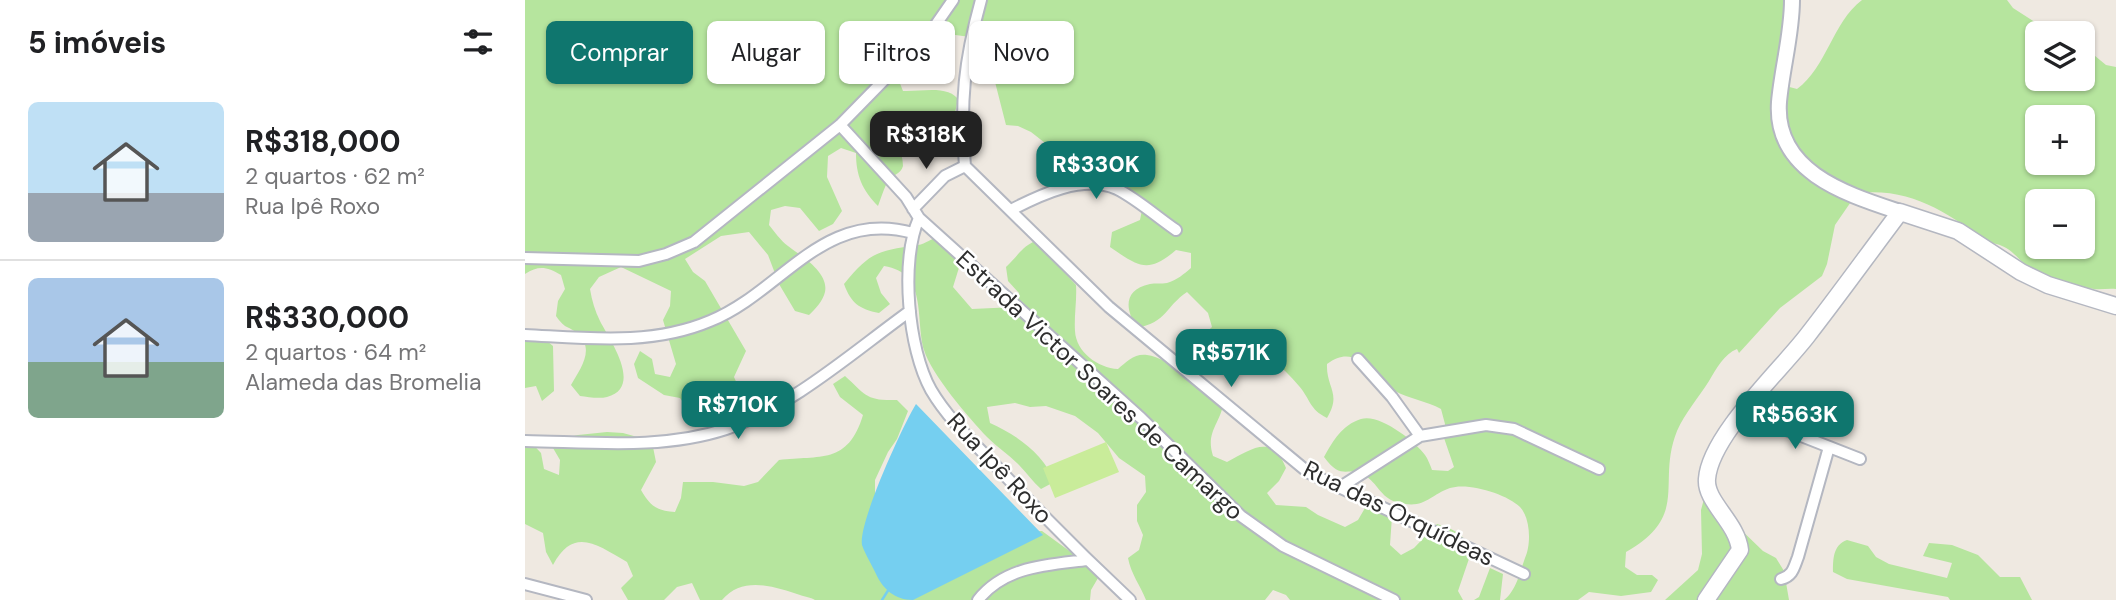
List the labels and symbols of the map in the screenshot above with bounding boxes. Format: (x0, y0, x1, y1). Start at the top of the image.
pin: R$318K (869, 111, 983, 171)
pin: R$330K (1039, 142, 1153, 201)
street label: Estrada Victor Soares de Camargo (950, 243, 1250, 527)
pin: R$571K (1174, 330, 1288, 389)
pin: R$710K (681, 382, 795, 441)
pin: R$563K (1738, 392, 1852, 451)
street label: Rua Ipê Roxo (941, 406, 1059, 530)
street label: Rua das Orquídeas (1298, 453, 1500, 573)

